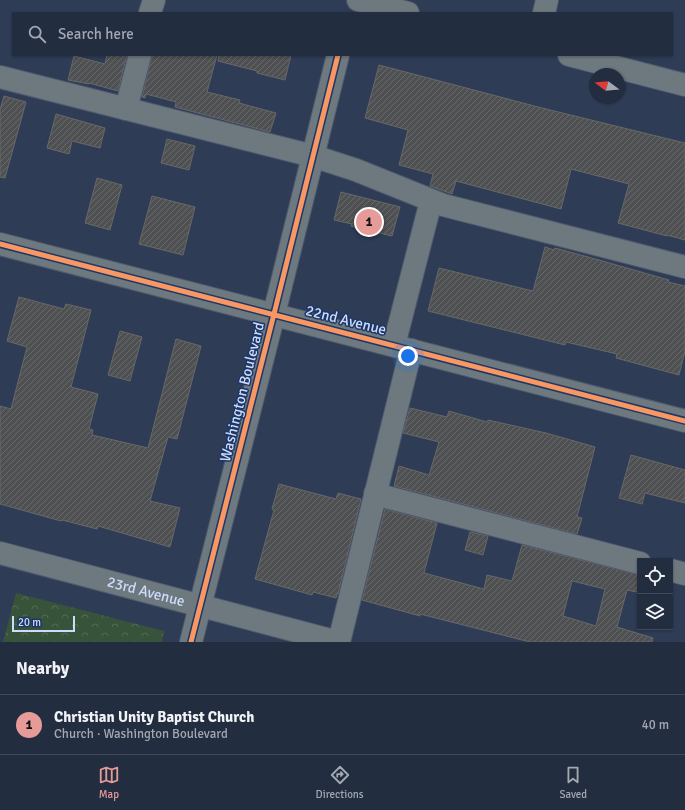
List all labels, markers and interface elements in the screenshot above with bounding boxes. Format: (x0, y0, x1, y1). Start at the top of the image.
search box (12, 12, 673, 56)
icon: search (26, 23, 48, 45)
text: Search here (58, 25, 134, 43)
north arrow (589, 68, 625, 104)
pin: 1 (356, 207, 382, 237)
street label: 22nd Avenue (304, 301, 388, 339)
street label: Washington Boulevard (216, 320, 268, 464)
your location (398, 346, 418, 366)
map controls (637, 558, 673, 630)
button: locate (637, 558, 673, 594)
street label: 23rd Avenue (105, 573, 187, 610)
button: layers (637, 594, 673, 630)
scale bar (12, 614, 75, 633)
text: 20 m (18, 616, 41, 629)
text: Nearby (16, 658, 69, 679)
text: Christian Unity Baptist Church (54, 708, 254, 726)
text: 1 (25, 717, 33, 733)
text: 40 m (642, 717, 669, 733)
text: Church · Washington Boulevard (54, 726, 228, 742)
tab: Map (98, 764, 120, 801)
tab: Directions (316, 764, 364, 801)
tab: Saved (559, 764, 587, 801)

